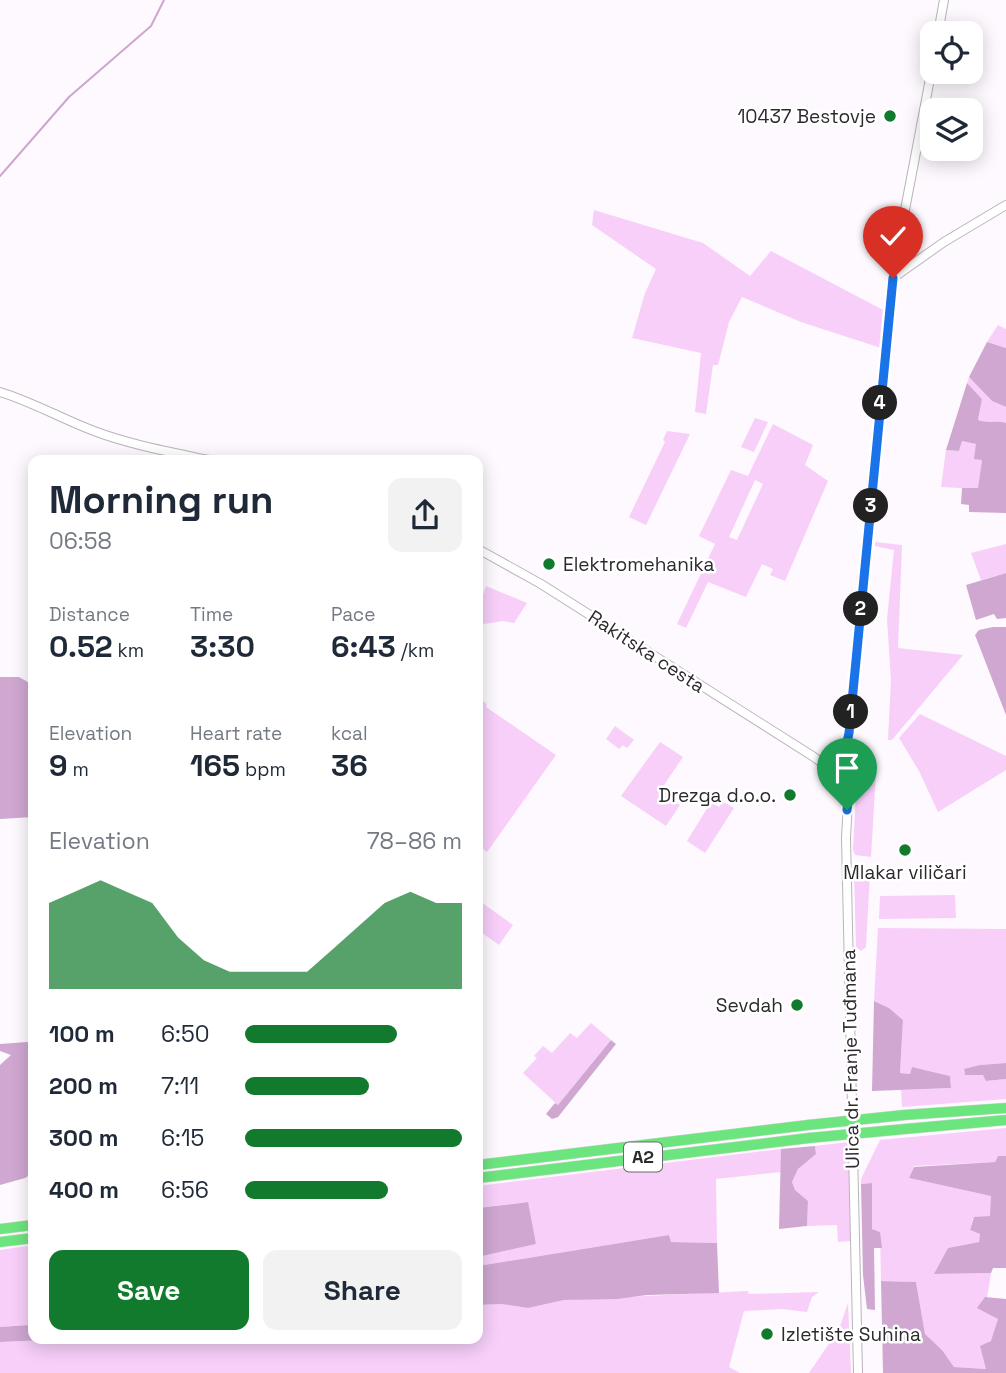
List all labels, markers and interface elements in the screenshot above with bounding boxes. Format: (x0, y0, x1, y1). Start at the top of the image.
map controls (920, 21, 983, 161)
button: locate (920, 21, 983, 84)
button: layers (920, 98, 983, 161)
place label: 10437 Bestovje (737, 104, 876, 129)
marker: 10437 Bestovje (882, 108, 898, 124)
pin (863, 206, 923, 278)
icon: check (874, 217, 912, 255)
pin: 4 (862, 386, 898, 420)
text: 4 (873, 390, 886, 415)
text: Morning run (49, 476, 274, 524)
button: share (388, 478, 462, 552)
pin: 3 (854, 489, 888, 524)
text: 3 (865, 493, 876, 518)
text: 06:58 (49, 526, 112, 556)
place label: Elektromehanika (563, 552, 715, 577)
marker: Elektromehanika (541, 556, 557, 572)
pin: 2 (844, 592, 878, 626)
text: 2 (855, 596, 866, 621)
text: Distance (49, 602, 130, 627)
text: Time (190, 602, 233, 627)
text: Pace (331, 602, 375, 627)
street label: Rakitska cesta (584, 604, 710, 699)
text: 0.52 (49, 627, 113, 666)
text: 3:30 (190, 627, 255, 666)
text: 6:43 (331, 627, 396, 666)
text: km (113, 638, 144, 663)
text: /km (396, 638, 434, 663)
pin: 1 (834, 694, 868, 730)
text: 1 (846, 699, 855, 724)
text: Elevation (49, 721, 132, 746)
text: Heart rate (190, 721, 282, 746)
text: kcal (331, 721, 368, 746)
pin (817, 738, 877, 810)
text: 9 (49, 746, 68, 785)
text: 165 (190, 746, 240, 785)
text: 36 (331, 746, 368, 785)
icon: arrive (828, 749, 866, 787)
text: m (68, 757, 89, 782)
text: bpm (240, 757, 286, 782)
place label: Drezga d.o.o. (659, 783, 776, 808)
marker: Drezga d.o.o. (782, 787, 798, 803)
text: Elevation (49, 826, 150, 856)
text: 78–86 m (367, 826, 462, 856)
marker: Mlakar viličari (897, 842, 913, 858)
place label: Mlakar viličari (843, 860, 967, 885)
street label: Ulica dr. Franje Tuđmana (836, 949, 865, 1169)
place label: Sevdah (716, 993, 783, 1018)
marker: Sevdah (789, 997, 805, 1013)
text: 100 m (49, 1019, 115, 1049)
text: 6:50 (161, 1019, 209, 1049)
text: 200 m (49, 1071, 118, 1101)
text: 7:11 (161, 1071, 199, 1101)
text: 300 m (49, 1123, 118, 1153)
text: 6:15 (161, 1123, 204, 1153)
road number: A2 (624, 1142, 662, 1172)
text: 400 m (49, 1175, 119, 1205)
text: 6:56 (161, 1175, 209, 1205)
button: Save (49, 1250, 249, 1330)
button: Share (263, 1250, 462, 1330)
place label: Izletište Suhina (781, 1322, 921, 1347)
marker: Izletište Suhina (759, 1326, 775, 1342)

